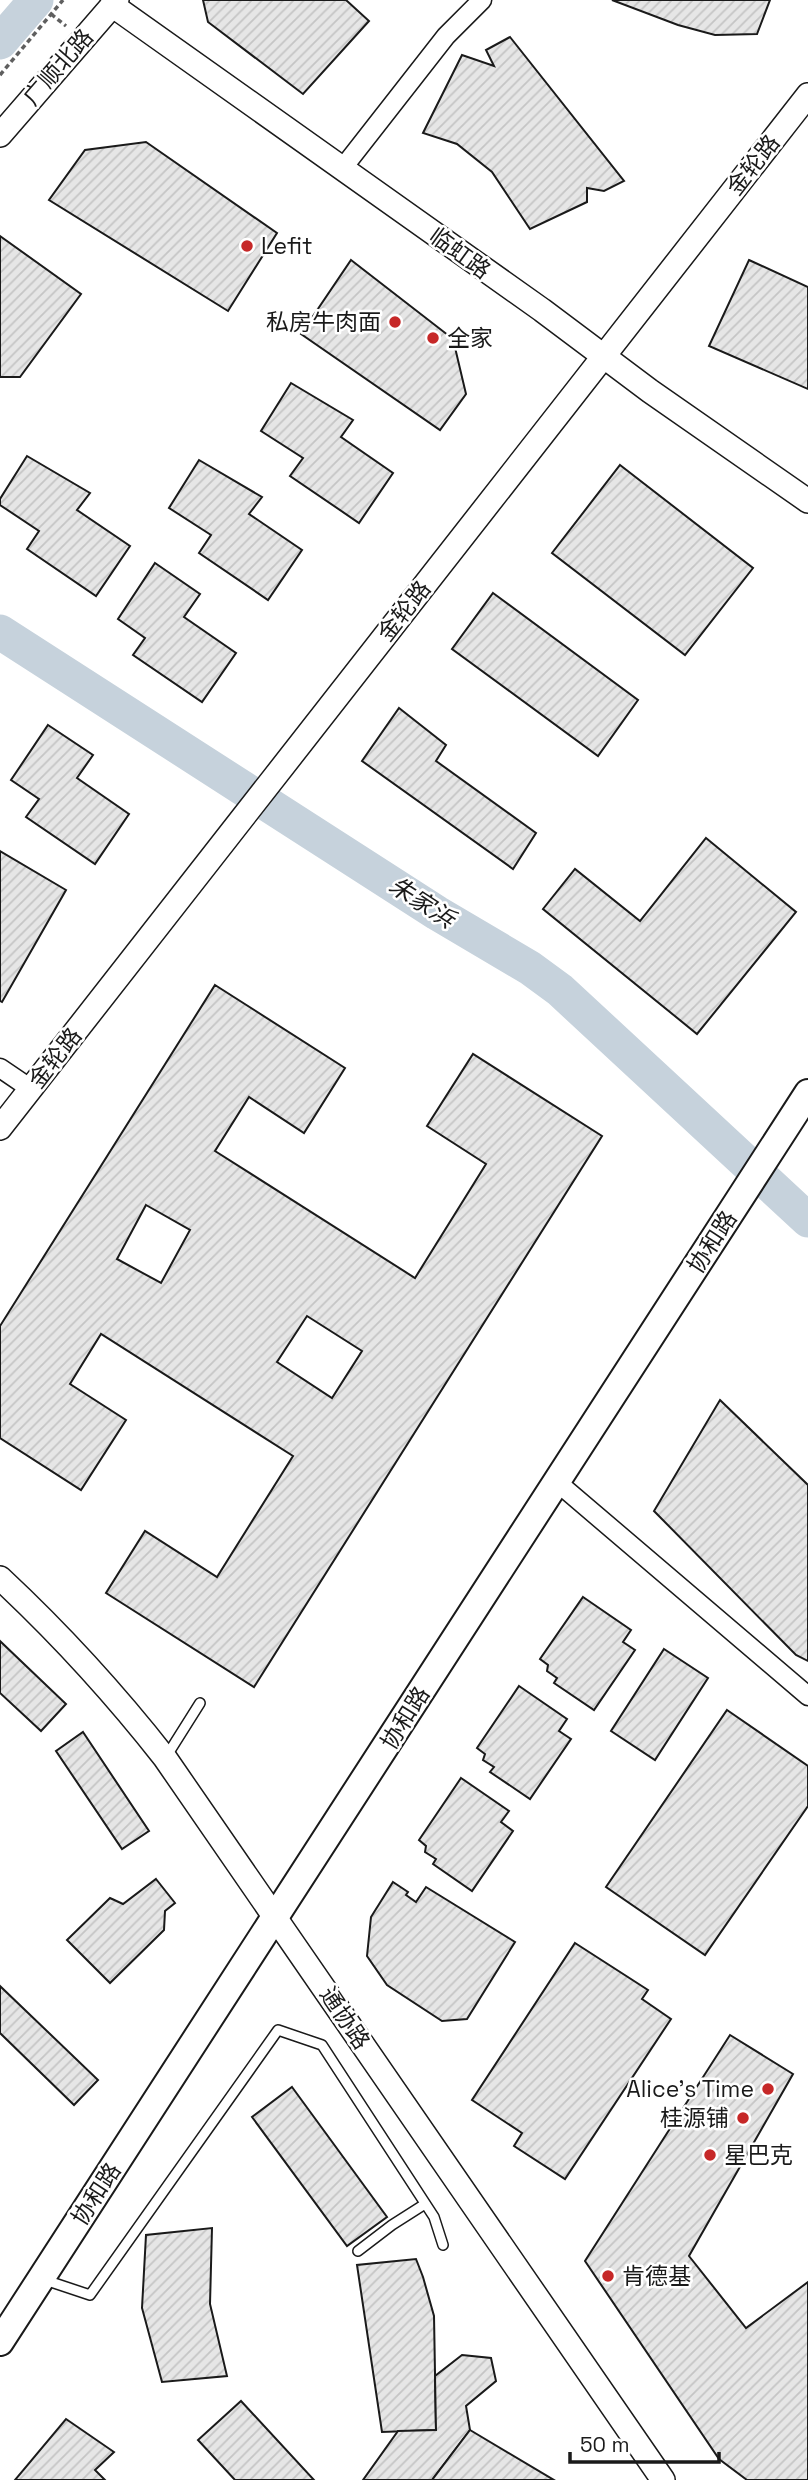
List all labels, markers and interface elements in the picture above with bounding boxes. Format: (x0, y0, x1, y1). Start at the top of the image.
street label: 广顺北路 (17, 22, 99, 112)
street label: 金轮路 (720, 129, 786, 201)
street label: 临虹路 (423, 221, 497, 285)
place label: Lefit (261, 231, 312, 261)
marker: Lefit (239, 238, 255, 254)
place label: 私房牛肉面 (266, 307, 381, 337)
marker: 私房牛肉面 (387, 314, 403, 330)
place label: 全家 (447, 323, 493, 353)
marker: 全家 (425, 330, 441, 346)
street label: 金轮路 (371, 575, 437, 647)
water label: 朱家浜 (383, 869, 462, 936)
street label: 金轮路 (22, 1022, 88, 1094)
street label: 协和路 (681, 1205, 743, 1279)
street label: 协和路 (374, 1681, 436, 1755)
street label: 通协路 (313, 1981, 377, 2055)
place label: Alice's Time (626, 2074, 754, 2104)
marker: Alice's Time (760, 2081, 776, 2097)
place label: 桂源铺 (660, 2103, 729, 2133)
marker: 桂源铺 (735, 2110, 751, 2126)
place label: 星巴克 (724, 2140, 793, 2170)
marker: 星巴克 (702, 2147, 718, 2163)
street label: 协和路 (65, 2157, 127, 2231)
place label: 肯德基 (622, 2261, 691, 2291)
marker: 肯德基 (600, 2268, 616, 2284)
scale bar (570, 2420, 719, 2464)
text: 50 m (580, 2431, 630, 2458)

